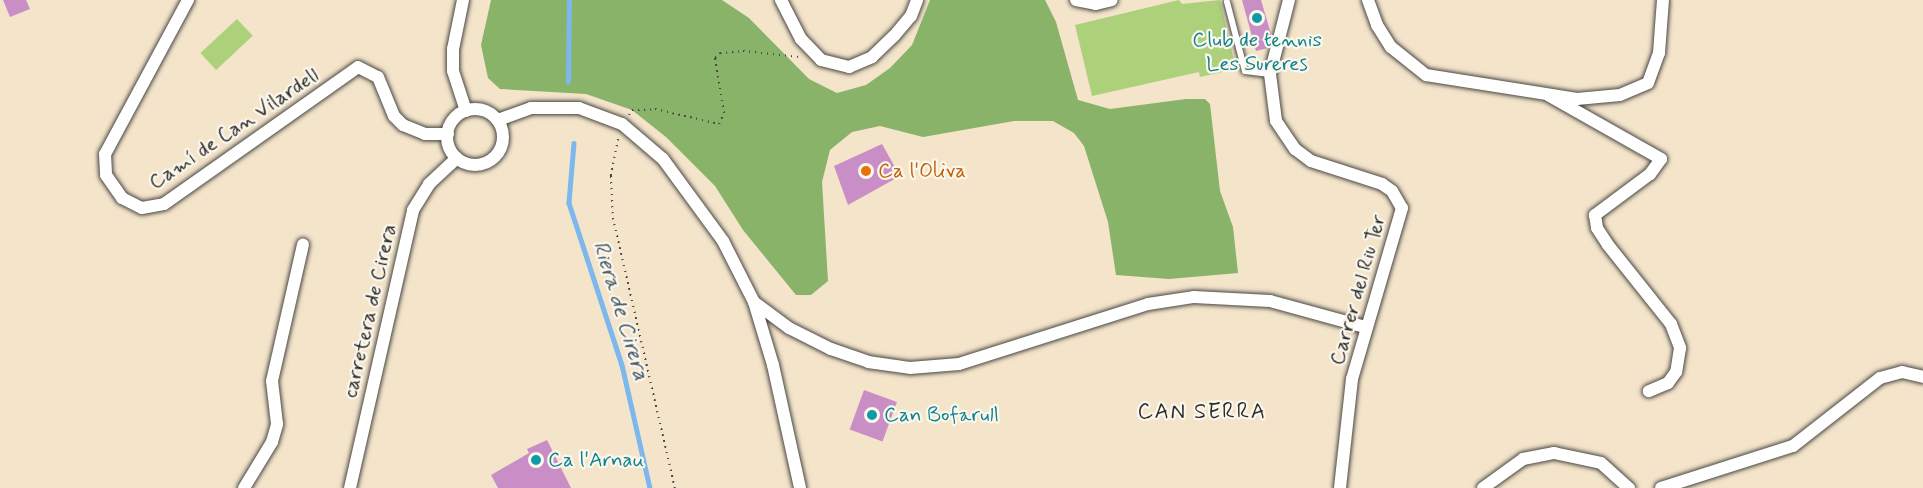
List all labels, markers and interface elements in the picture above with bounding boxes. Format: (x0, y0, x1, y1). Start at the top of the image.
marker: Club de tennis Les Sureres (1250, 11, 1264, 25)
place label: Club de tennis Les Sureres (1189, 27, 1325, 77)
street label: Camí de Can Vilardell (145, 63, 323, 195)
place label: Ca l'Oliva (878, 158, 966, 184)
marker: Ca l'Oliva (859, 164, 873, 178)
street label: Carrer del Riu Ter (1324, 211, 1392, 369)
street label: carretera de Cirera (338, 221, 402, 401)
water label: Riera de Cirera (586, 238, 654, 384)
district label: CAN SERRA (1136, 400, 1268, 426)
place label: Can Bofarull (884, 402, 1000, 428)
marker: Can Bofarull (865, 408, 879, 422)
place label: Ca l'Arnau (548, 447, 644, 473)
marker: Ca l'Arnau (529, 453, 543, 467)

